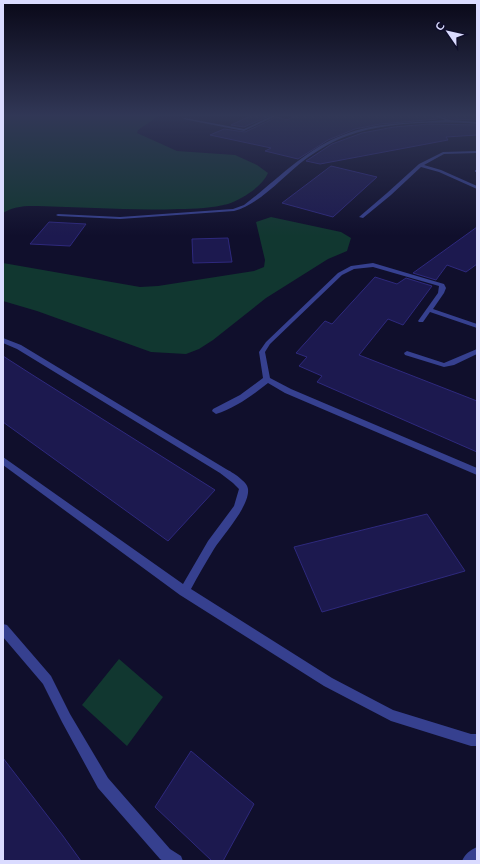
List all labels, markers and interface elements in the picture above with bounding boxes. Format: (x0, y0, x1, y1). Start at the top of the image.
north arrow (428, 12, 468, 52)
text: С (432, 19, 448, 33)

